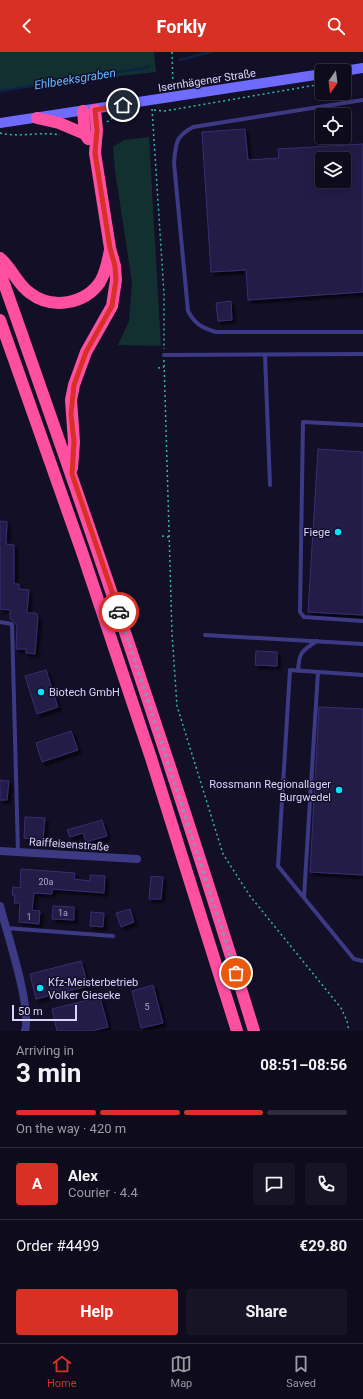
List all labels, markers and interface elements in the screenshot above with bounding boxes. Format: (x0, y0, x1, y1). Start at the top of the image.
icon: back (16, 15, 38, 37)
icon: search (325, 15, 347, 37)
text: Forkly (157, 16, 206, 37)
north arrow (315, 64, 351, 100)
map controls (315, 64, 351, 188)
water label: Ehlbeeksgraben (33, 66, 117, 92)
street label: Isernhägener Straße (157, 66, 257, 95)
pin (106, 88, 140, 122)
icon: home (112, 94, 134, 116)
button: locate (315, 108, 351, 144)
button: layers (315, 152, 351, 188)
place label: Fiege (303, 526, 330, 539)
marker: Fiege (333, 527, 343, 537)
courier (99, 592, 139, 632)
icon: car (108, 601, 130, 623)
place label: Biotech GmbH (49, 686, 120, 699)
marker: Biotech GmbH (36, 687, 46, 697)
place label: Rossmann Regionallager Burgwedel (209, 778, 331, 804)
marker: Rossmann Regionallager Burgwedel (334, 785, 344, 795)
street label: Raiffeisenstraße (29, 835, 110, 854)
house number: 20a (38, 877, 54, 887)
house number: 1a (58, 908, 68, 918)
house number: 1 (26, 912, 32, 922)
pin (219, 956, 253, 990)
icon: bag (225, 962, 247, 984)
place label: Kfz-Meisterbetrieb Volker Gieseke (48, 976, 138, 1002)
marker: Kfz-Meisterbetrieb Volker Gieseke (35, 983, 45, 993)
house number: 5 (144, 1002, 150, 1012)
scale bar (12, 1003, 77, 1022)
text: 50 m (18, 1005, 43, 1018)
text: Arriving in (16, 1043, 74, 1058)
text: 08:51–08:56 (260, 1056, 347, 1074)
text: 3 min (16, 1058, 81, 1088)
text: On the way · 420 m (16, 1121, 126, 1136)
button: chat (253, 1163, 295, 1205)
button: phone (305, 1163, 347, 1205)
text: Alex (68, 1167, 98, 1185)
text: A (32, 1175, 42, 1193)
text: Courier · 4.4 (68, 1185, 138, 1200)
text: Order #4499 (16, 1237, 99, 1255)
text: €29.80 (300, 1237, 347, 1255)
button: Help (16, 1289, 178, 1335)
button: Share (186, 1289, 347, 1335)
tab: Home (47, 1353, 77, 1390)
tab: Map (170, 1353, 192, 1390)
tab: Saved (286, 1353, 316, 1390)

